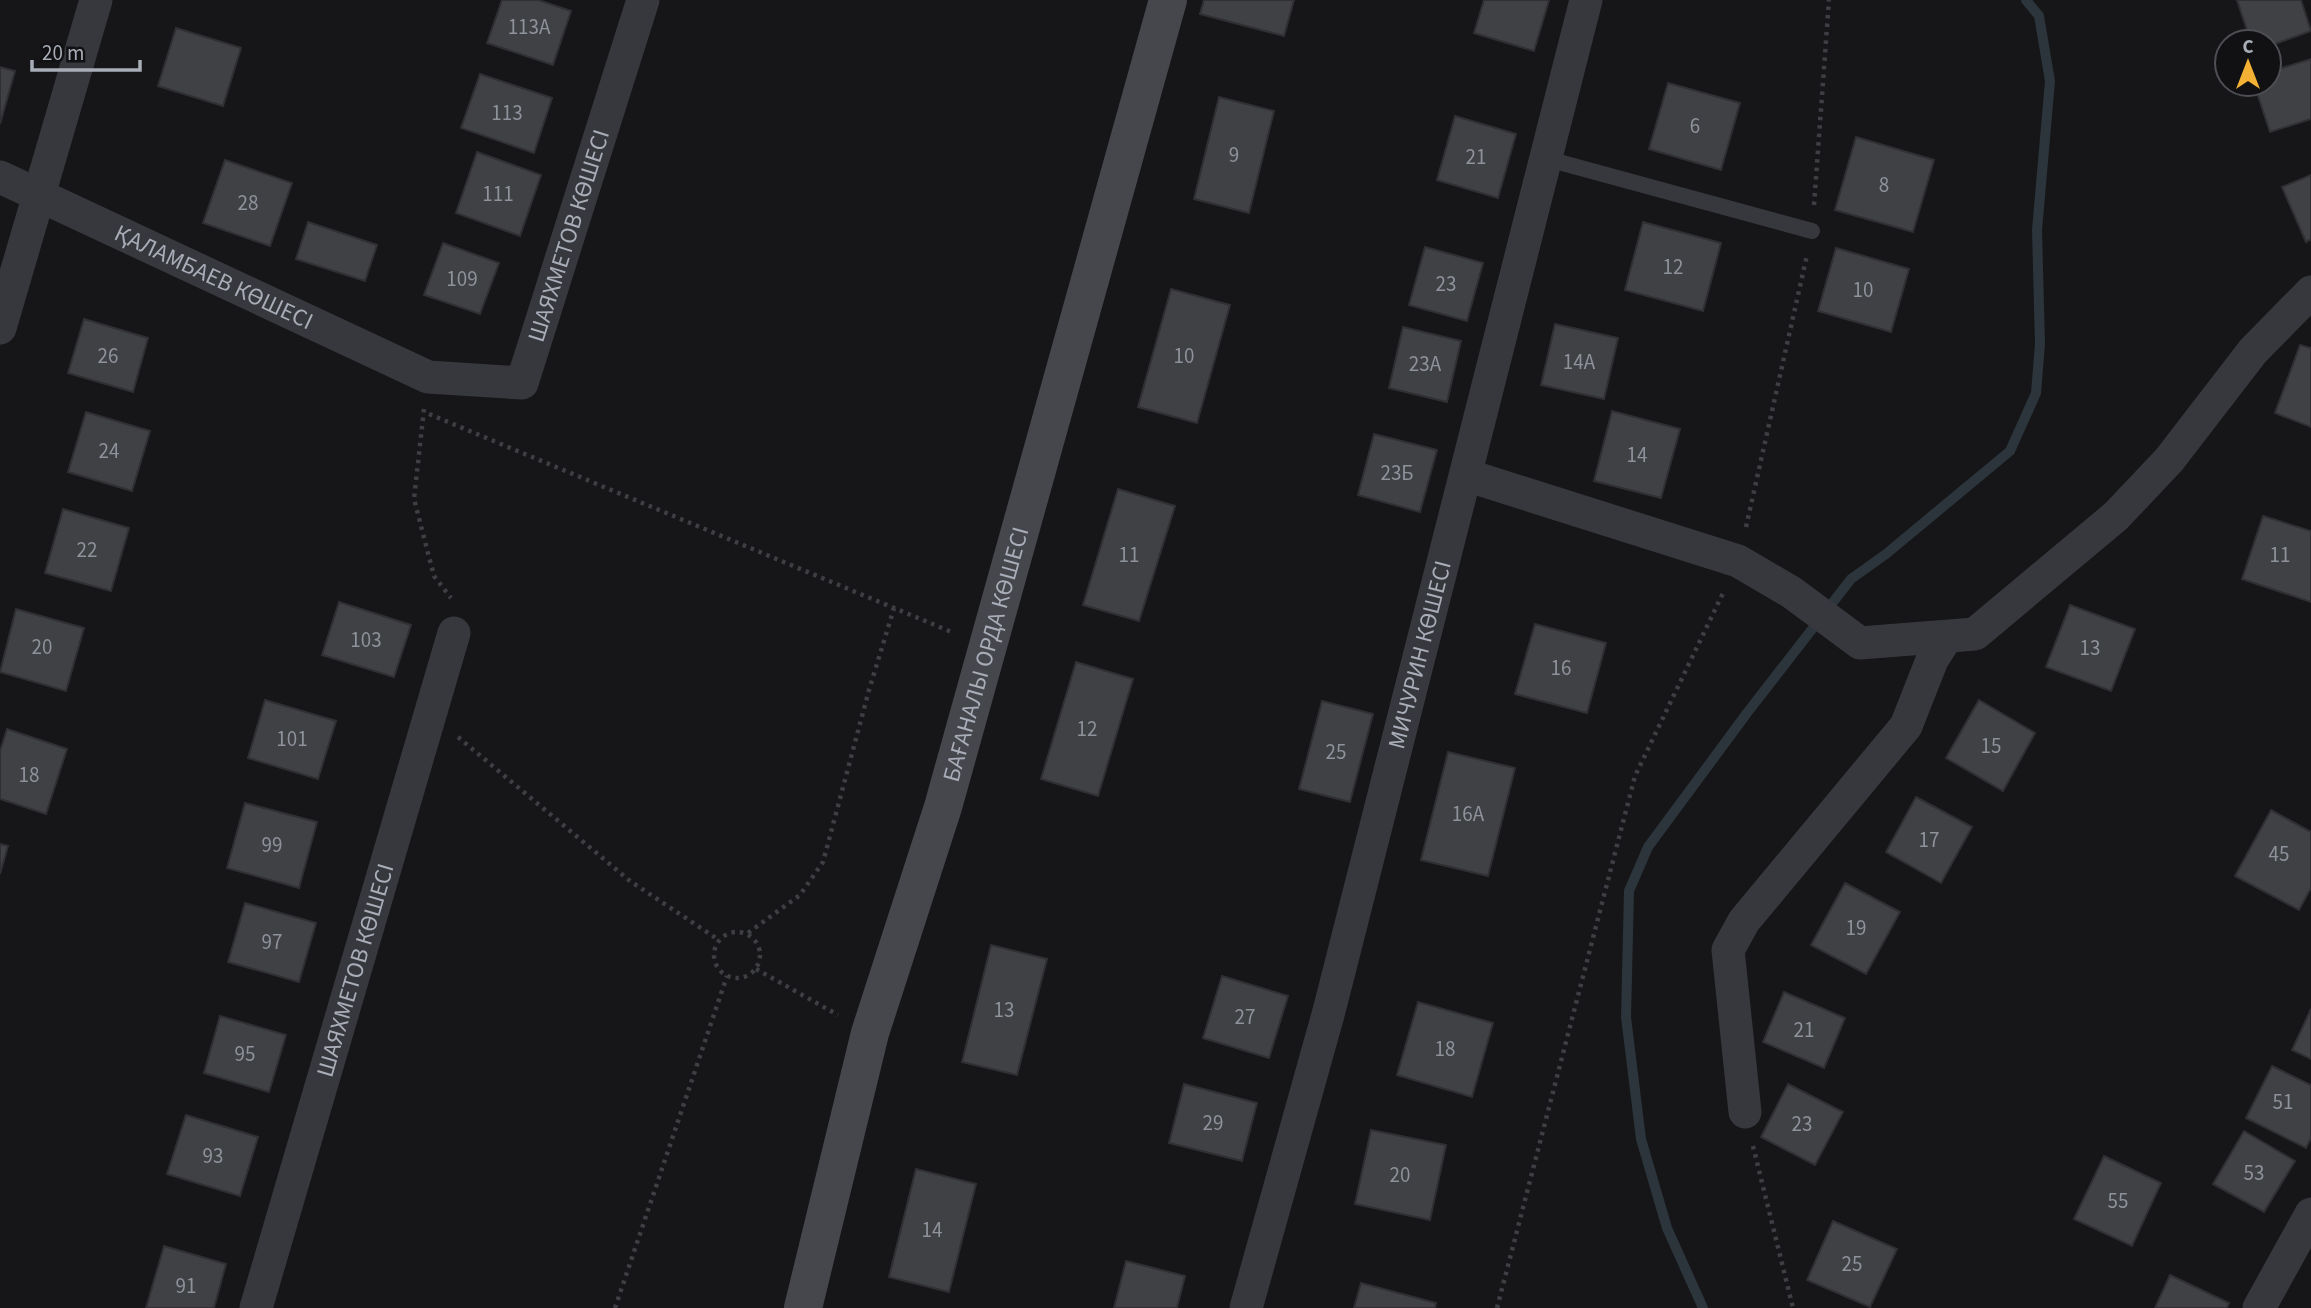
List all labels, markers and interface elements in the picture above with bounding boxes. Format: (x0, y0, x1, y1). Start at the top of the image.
house number: 113А (508, 12, 551, 42)
scale bar (32, 28, 140, 72)
north arrow (2213, 28, 2283, 98)
text: С (2242, 34, 2254, 61)
text: 20 m (42, 38, 84, 68)
house number: 113 (491, 98, 523, 128)
house number: 6 (1690, 111, 1700, 141)
street label: ШАЯХМЕТОВ КӨШЕСІ (519, 125, 618, 346)
house number: 9 (1229, 140, 1239, 170)
house number: 21 (1466, 142, 1486, 172)
house number: 8 (1879, 170, 1889, 200)
house number: 111 (482, 179, 514, 209)
house number: 28 (238, 188, 258, 218)
street label: ҚАЛАМБАЕВ КӨШЕСІ (109, 215, 319, 338)
house number: 12 (1663, 252, 1683, 282)
house number: 109 (446, 264, 478, 294)
house number: 23 (1436, 269, 1456, 299)
house number: 10 (1853, 275, 1873, 305)
house number: 26 (98, 341, 118, 371)
house number: 10 (1174, 341, 1194, 371)
house number: 14А (1563, 347, 1596, 377)
house number: 23А (1409, 349, 1442, 379)
house number: 24 (99, 436, 119, 466)
house number: 14 (1627, 440, 1647, 470)
house number: 23Б (1380, 458, 1414, 488)
street label: БАҒАНАЛЫ ОРДА КӨШЕСІ (933, 523, 1038, 786)
house number: 22 (77, 535, 97, 565)
house number: 11 (1119, 540, 1139, 570)
house number: 11 (2270, 540, 2290, 570)
street label: МИЧУРИН КӨШЕСІ (1379, 557, 1460, 753)
house number: 103 (350, 625, 382, 655)
house number: 20 (32, 632, 52, 662)
house number: 13 (2080, 633, 2100, 663)
house number: 16 (1551, 653, 1571, 683)
house number: 12 (1077, 714, 1097, 744)
house number: 101 (276, 724, 308, 754)
house number: 15 (1981, 731, 2001, 761)
house number: 25 (1326, 737, 1346, 767)
house number: 18 (19, 760, 39, 790)
house number: 16А (1452, 799, 1485, 829)
house number: 17 (1919, 825, 1939, 855)
house number: 99 (262, 830, 282, 860)
house number: 45 (2269, 839, 2289, 869)
street label: ШАЯХМЕТОВ КӨШЕСІ (307, 859, 403, 1081)
house number: 19 (1846, 913, 1866, 943)
house number: 97 (262, 927, 282, 957)
house number: 13 (994, 995, 1014, 1025)
house number: 27 (1235, 1002, 1255, 1032)
house number: 21 (1794, 1015, 1814, 1045)
house number: 18 (1435, 1034, 1455, 1064)
house number: 95 (235, 1039, 255, 1069)
house number: 51 (2273, 1087, 2293, 1117)
house number: 29 (1203, 1108, 1223, 1138)
house number: 23 (1792, 1109, 1812, 1139)
house number: 93 (203, 1141, 223, 1171)
house number: 53 (2244, 1158, 2264, 1188)
house number: 20 (1390, 1160, 1410, 1190)
house number: 55 (2108, 1186, 2128, 1216)
house number: 14 (922, 1215, 942, 1245)
house number: 25 (1842, 1249, 1862, 1279)
house number: 91 (176, 1271, 196, 1301)

